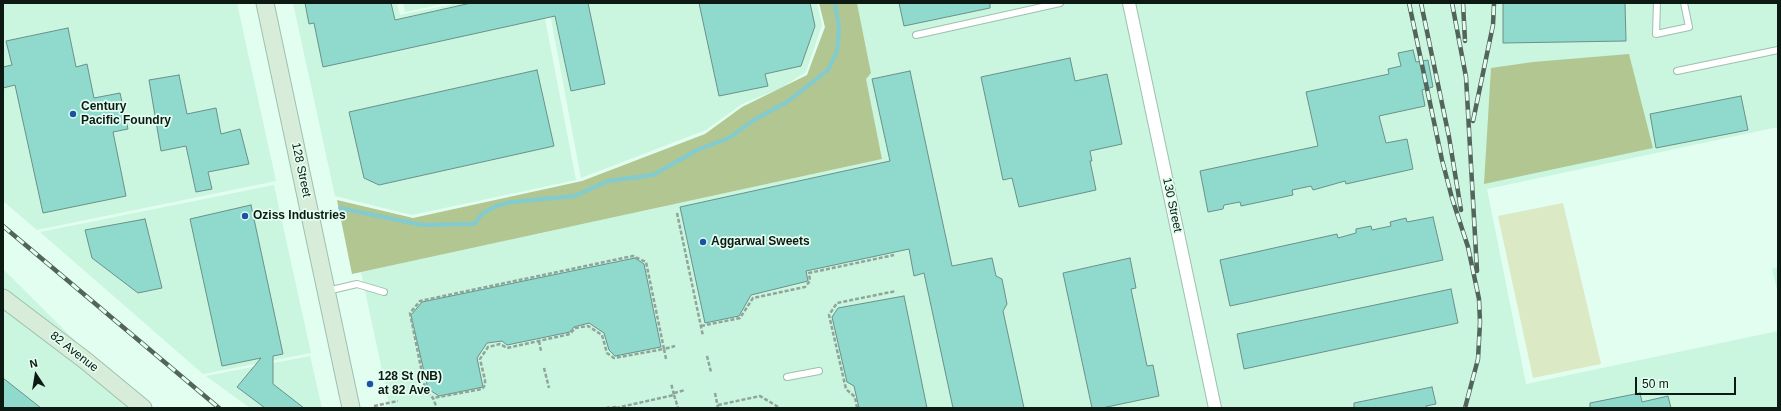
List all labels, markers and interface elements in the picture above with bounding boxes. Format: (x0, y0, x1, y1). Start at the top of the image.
place label: Century Pacific Foundry (81, 100, 171, 128)
marker: Century Pacific Foundry (68, 109, 78, 119)
street label: 128 Street (288, 141, 314, 199)
street label: 130 Street (1159, 176, 1185, 234)
place label: Oziss Industries (253, 209, 346, 223)
marker: Oziss Industries (240, 211, 250, 221)
place label: Aggarwal Sweets (711, 235, 810, 249)
marker: Aggarwal Sweets (698, 237, 708, 247)
street label: 82 Avenue (47, 329, 101, 375)
north arrow (16, 355, 56, 395)
text: N (28, 357, 39, 370)
scale bar (1637, 369, 1738, 395)
place label: 128 St (NB) at 82 Ave (378, 370, 442, 398)
text: 50 m (1642, 377, 1669, 391)
marker: 128 St (NB) at 82 Ave (365, 379, 375, 389)

